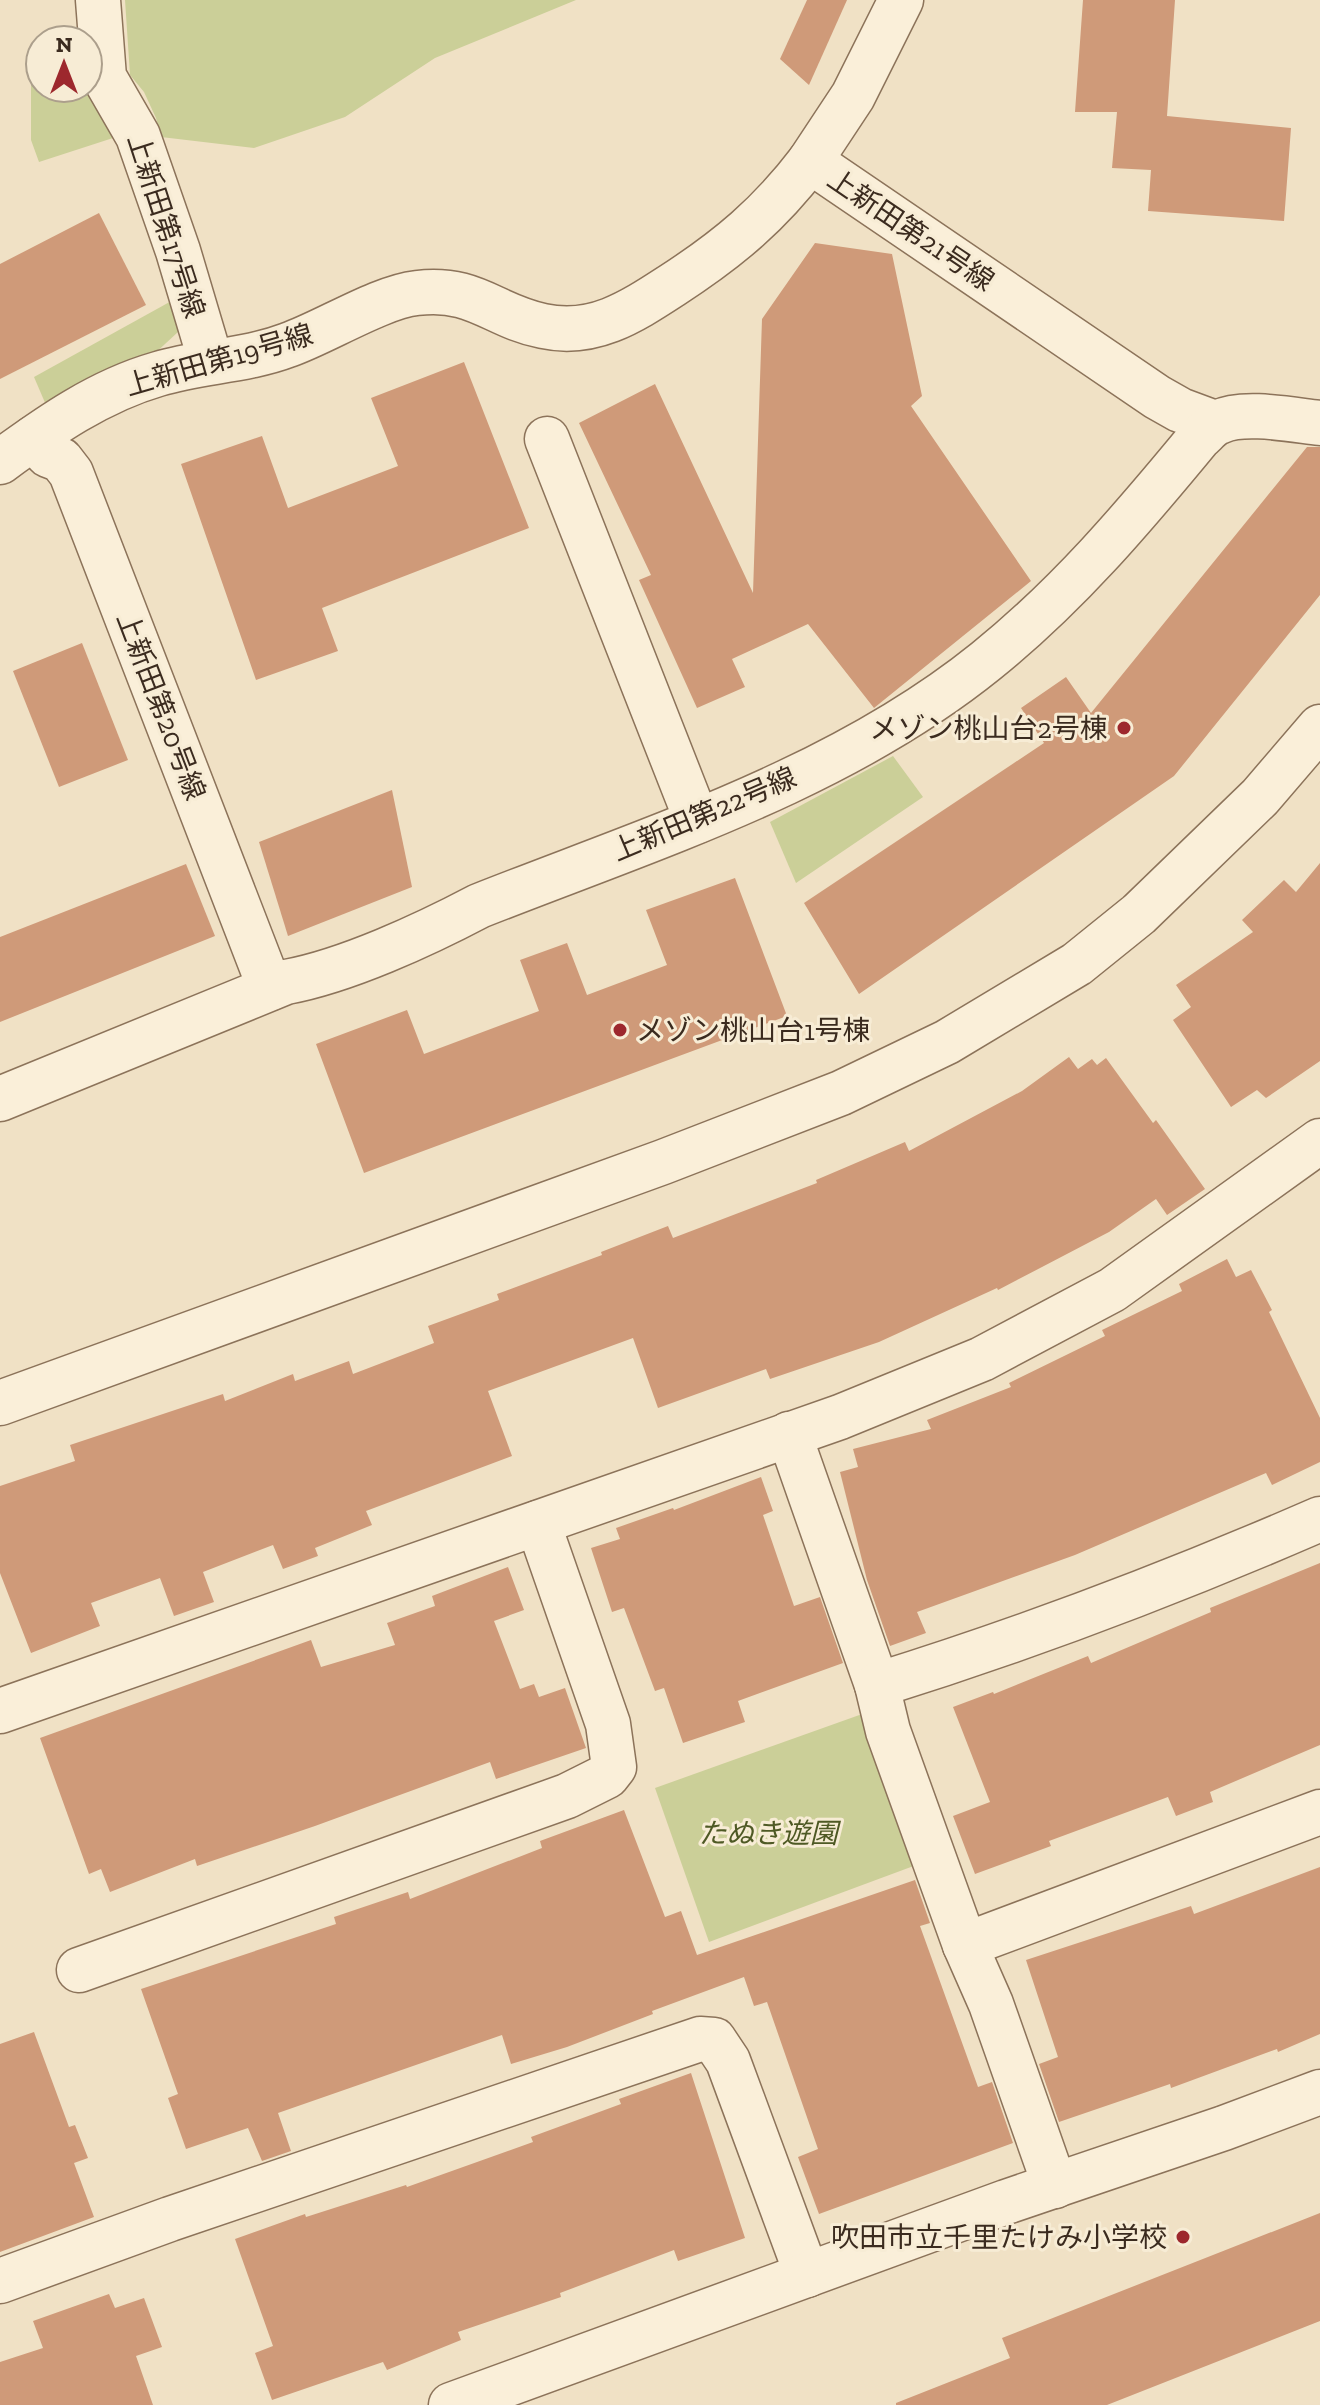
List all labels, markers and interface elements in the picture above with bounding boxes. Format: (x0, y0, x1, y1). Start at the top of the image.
north arrow (24, 24, 104, 104)
text: N (56, 31, 73, 58)
street label: 上新田第17号線 (121, 130, 211, 322)
street label: 上新田第21号線 (822, 162, 1000, 298)
street label: 上新田第19号線 (121, 317, 317, 403)
street label: 上新田第20号線 (110, 607, 212, 805)
place label: メゾン桃山台2号棟 (870, 712, 1108, 745)
marker: メゾン桃山台2号棟 (1115, 719, 1133, 737)
street label: 上新田第22号線 (607, 760, 801, 868)
place label: メゾン桃山台1号棟 (636, 1014, 871, 1047)
marker: メゾン桃山台1号棟 (611, 1021, 629, 1039)
park label: たぬき遊園 (698, 1817, 842, 1850)
place label: 吹田市立千里たけみ小学校 (831, 2221, 1167, 2254)
marker: 吹田市立千里たけみ小学校 (1174, 2228, 1192, 2246)

